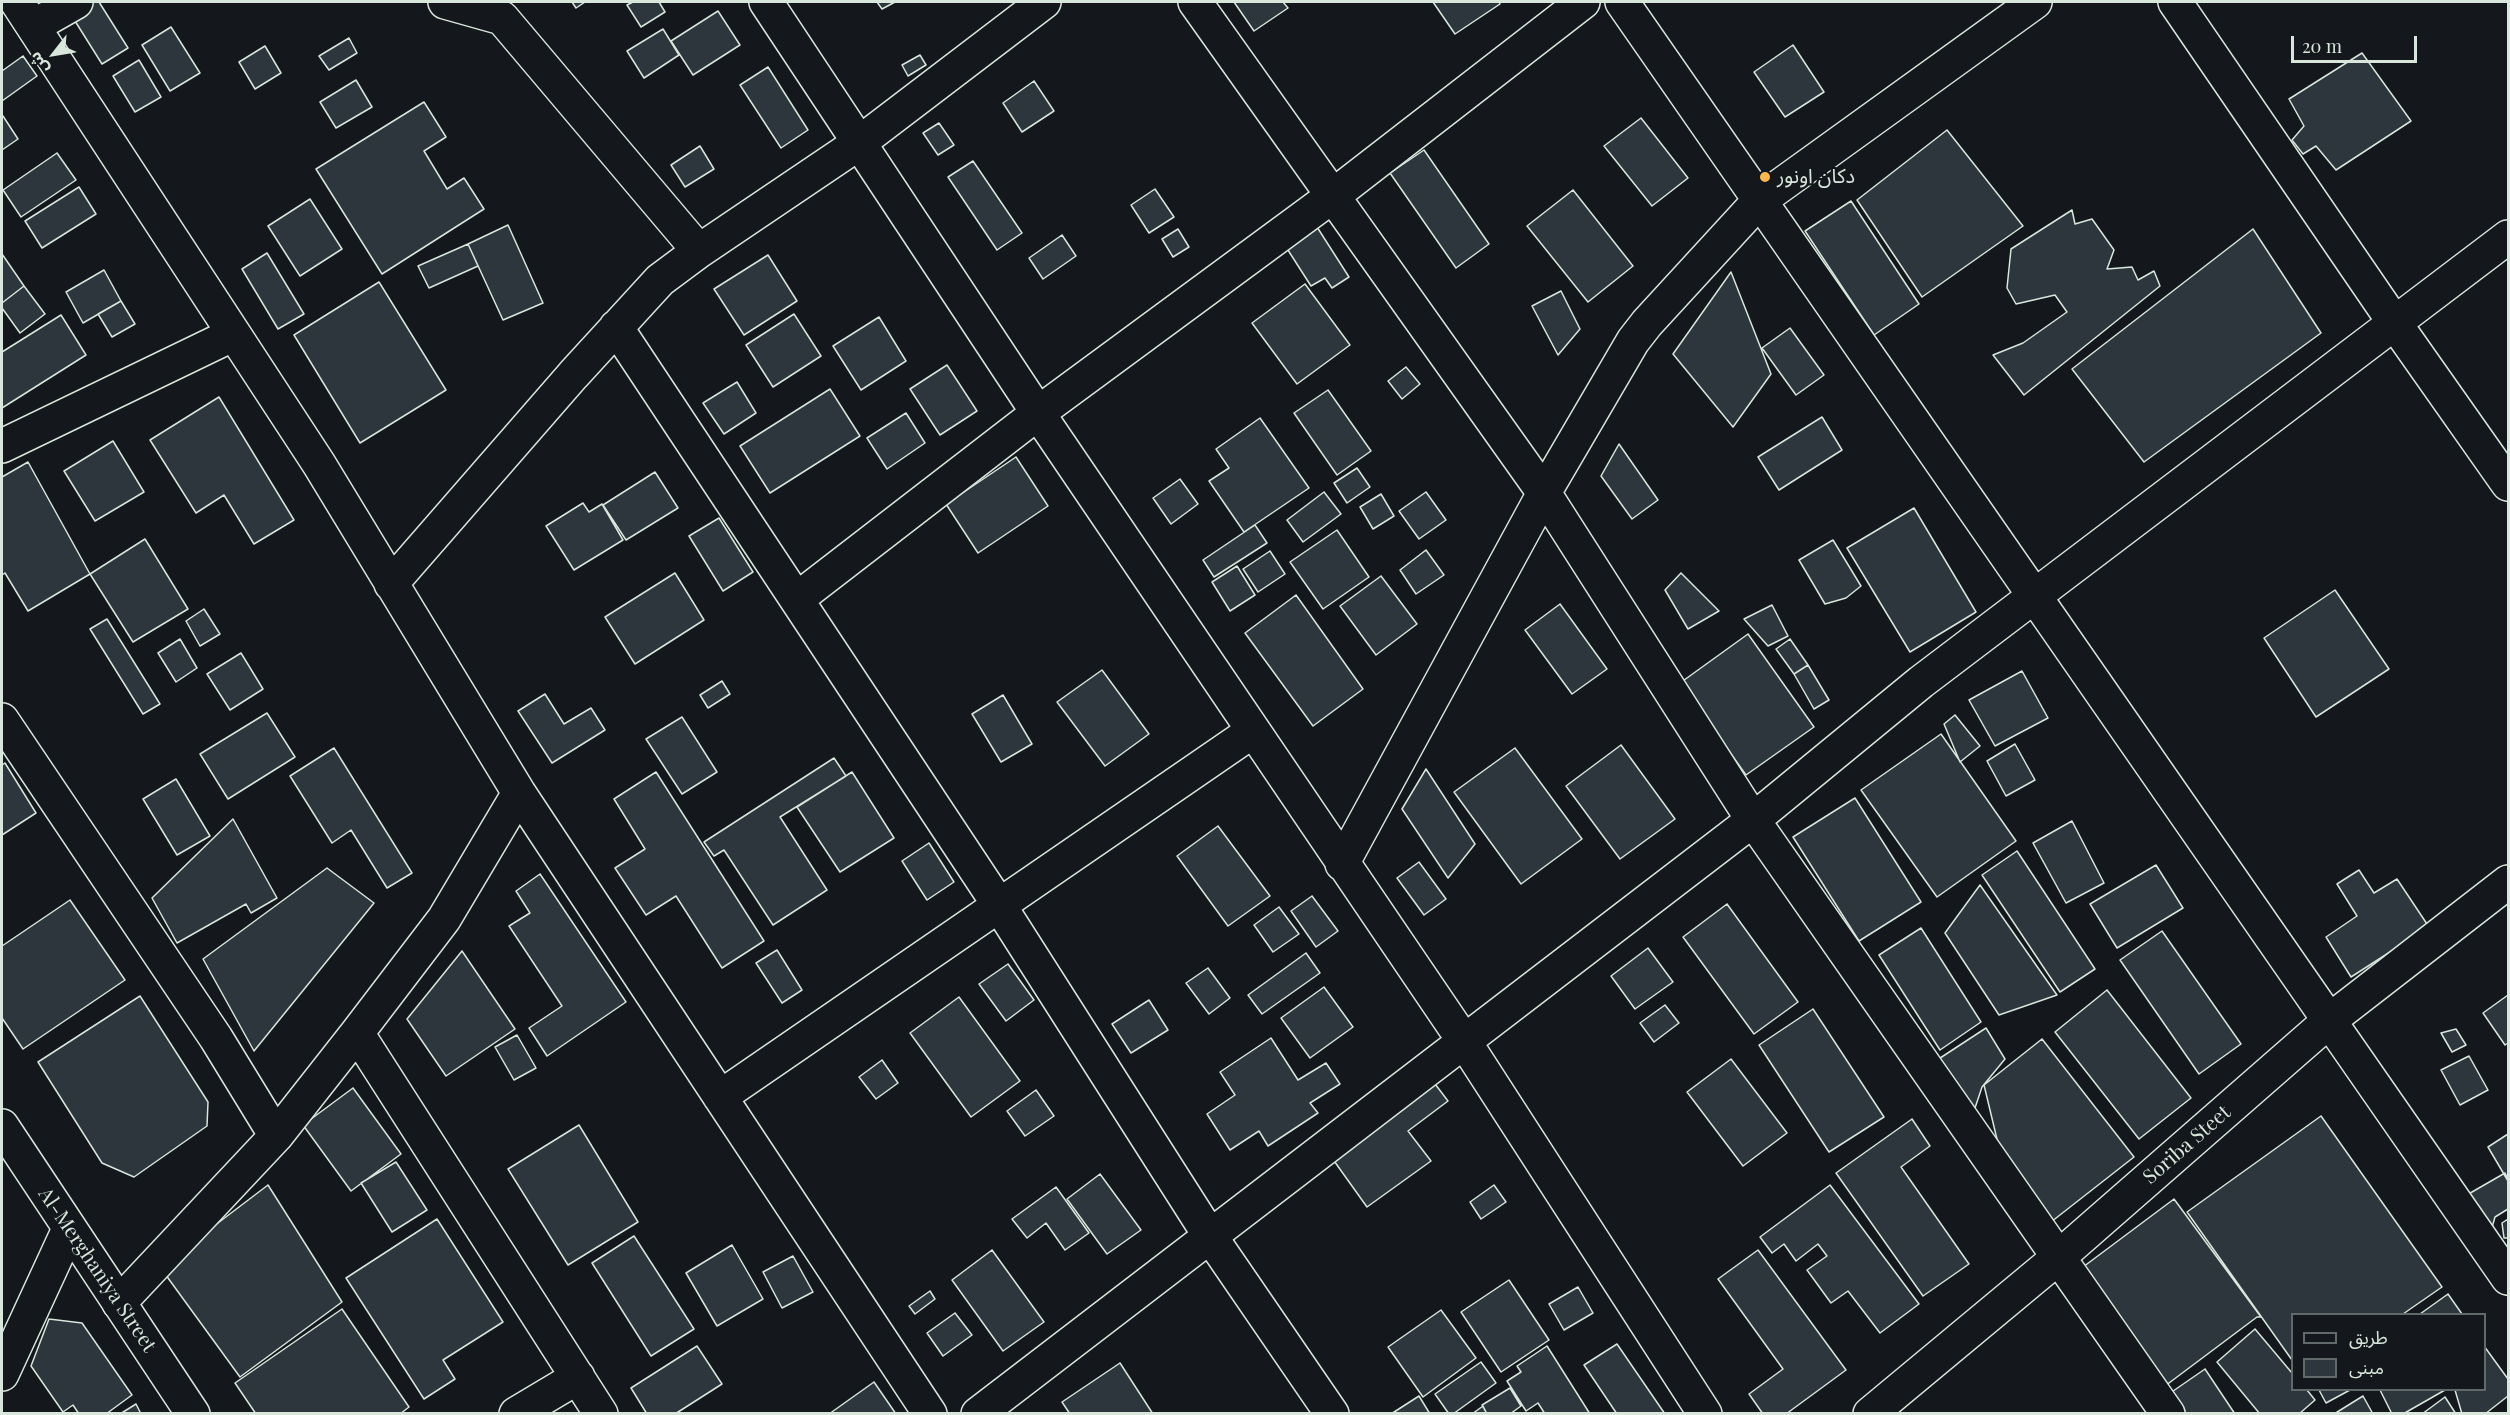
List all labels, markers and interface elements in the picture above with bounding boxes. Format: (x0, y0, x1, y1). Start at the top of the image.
north arrow (24, 24, 84, 84)
scale bar (2294, 24, 2420, 62)
text: 20 m (2302, 34, 2342, 58)
text: ش (24, 49, 53, 78)
place label: دكان اونور (1777, 165, 1855, 189)
marker: دكان اونور (1758, 170, 1772, 184)
street label: Soriba Steet (2138, 1101, 2236, 1189)
street label: Al-Merghaniya Street (33, 1183, 161, 1357)
legend (2291, 1313, 2486, 1391)
text: طريق (2349, 1325, 2388, 1349)
text: مبنى (2349, 1355, 2384, 1379)

